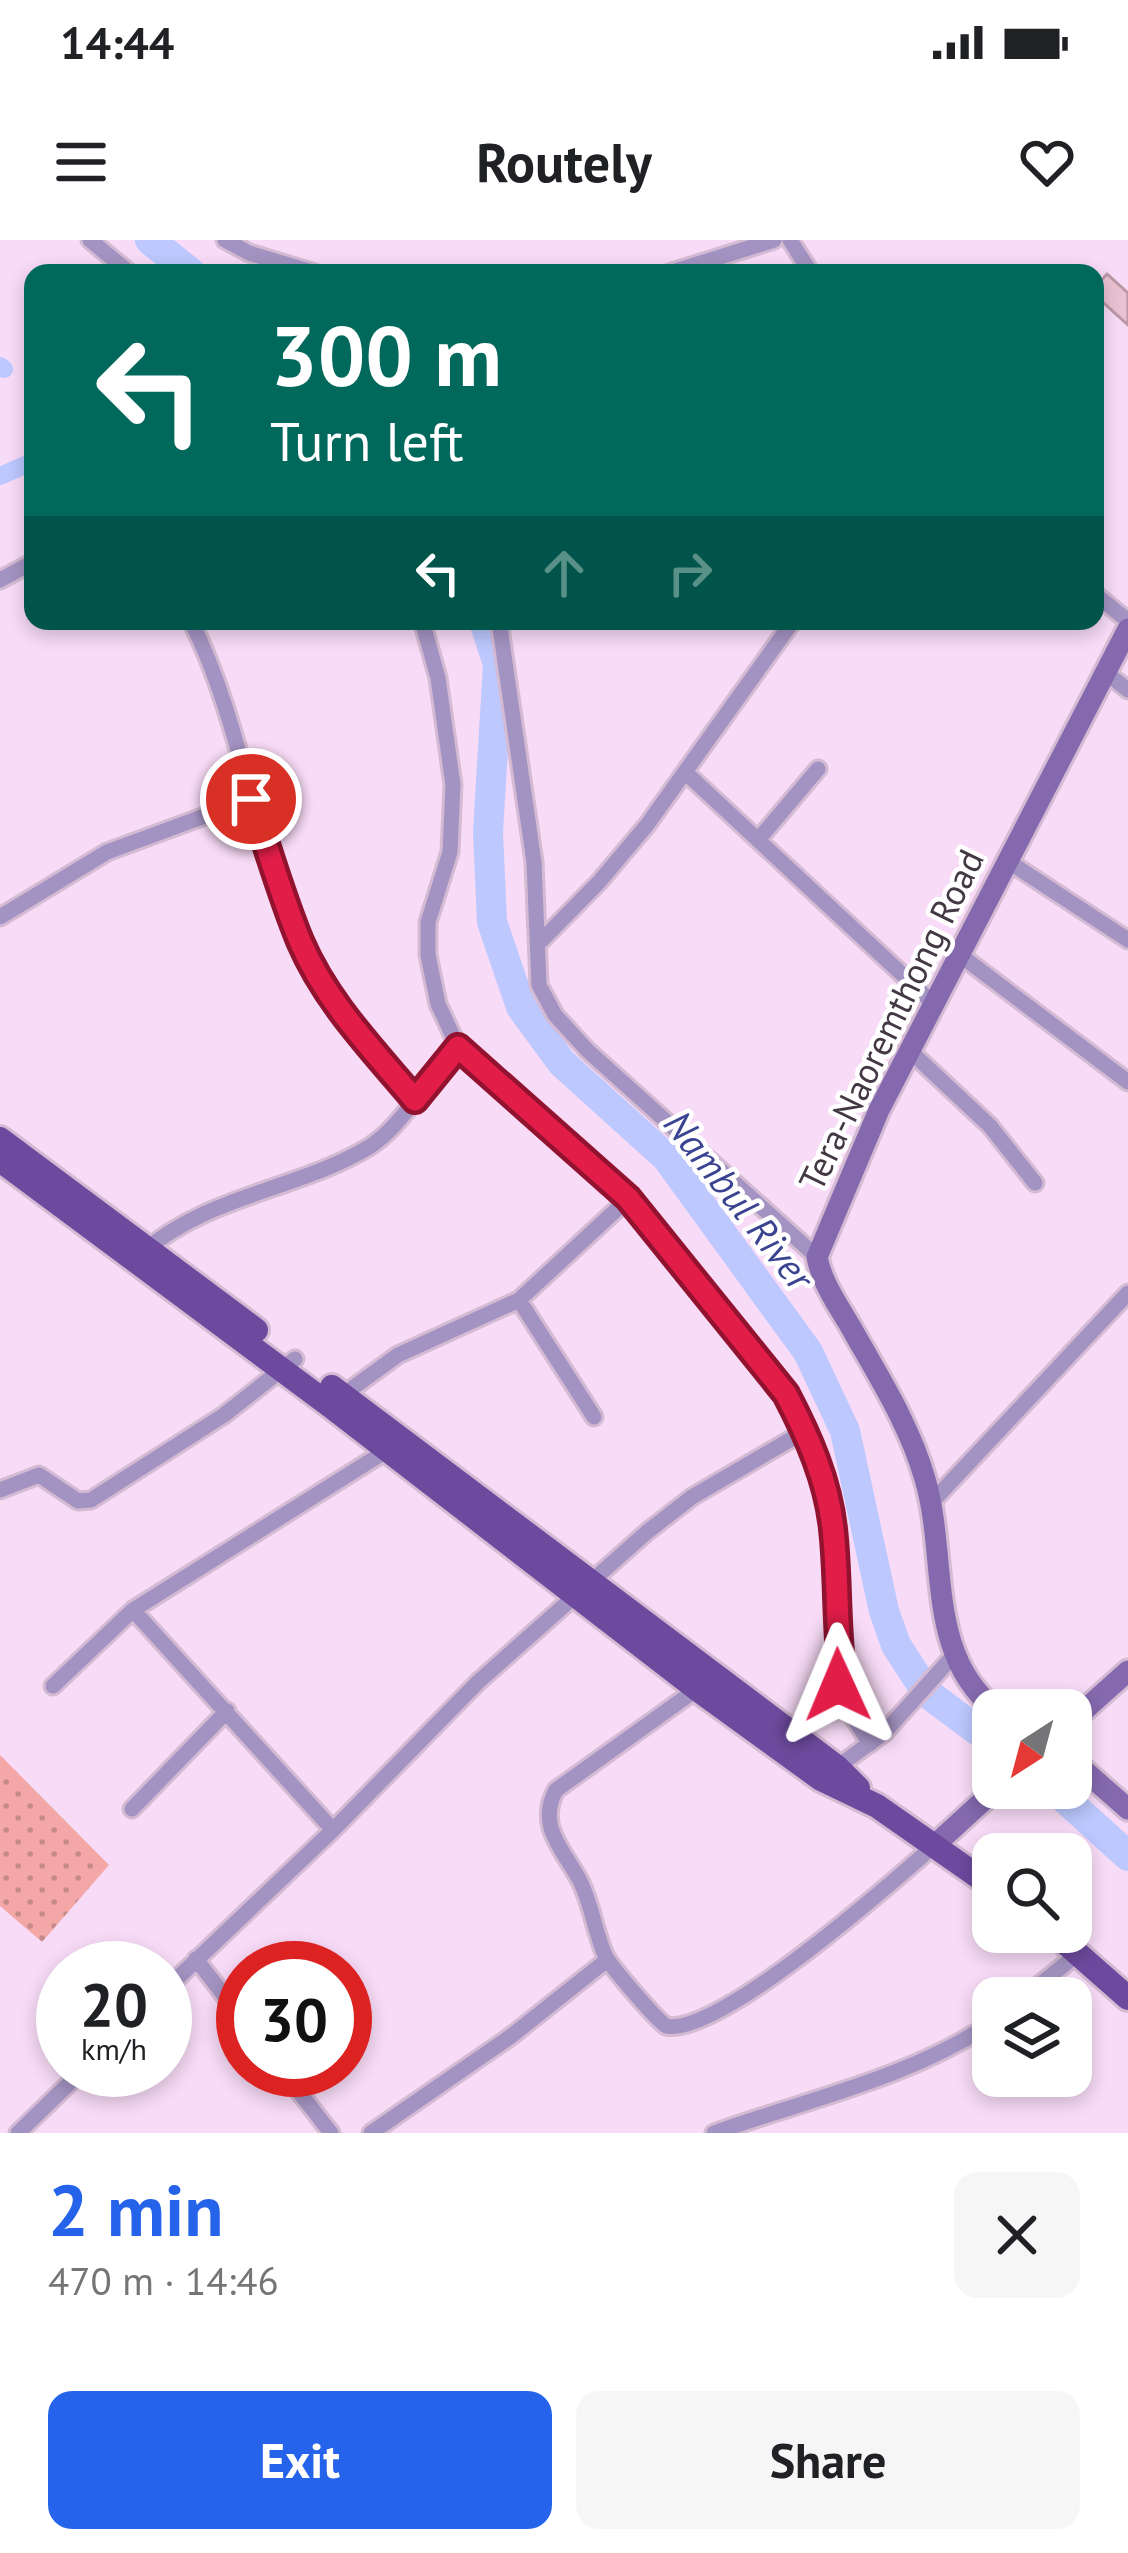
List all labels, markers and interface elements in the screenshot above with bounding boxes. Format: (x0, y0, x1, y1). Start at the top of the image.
text: 14:44 (60, 13, 174, 71)
text: Routely (476, 127, 652, 197)
icon: menu (48, 129, 114, 195)
icon: heart (1014, 129, 1080, 195)
text: 300 m (270, 300, 502, 409)
icon: left (72, 312, 228, 468)
text: Turn left (270, 406, 464, 476)
icon: left (405, 540, 471, 606)
icon: ahead (531, 540, 597, 606)
icon: right (657, 540, 723, 606)
pin (200, 748, 302, 850)
icon: arrive (218, 766, 284, 832)
street label: Tera-Naoremthong Road (787, 841, 994, 1198)
water label: Nambul River (653, 1100, 827, 1302)
position arrow (775, 1622, 901, 1748)
north arrow (972, 1689, 1092, 1809)
map controls (972, 1689, 1092, 2097)
button: search (972, 1833, 1092, 1953)
speed limit sign: 30 (216, 1941, 372, 2097)
text: 20 (80, 1965, 148, 2043)
button: layers (972, 1977, 1092, 2097)
text: km/h (81, 2029, 147, 2068)
text: 2 min (48, 2163, 224, 2256)
button: close (954, 2172, 1080, 2298)
text: 470 m · 14:46 (48, 2255, 279, 2306)
button: Exit (48, 2391, 552, 2529)
button: Share (576, 2391, 1080, 2529)

